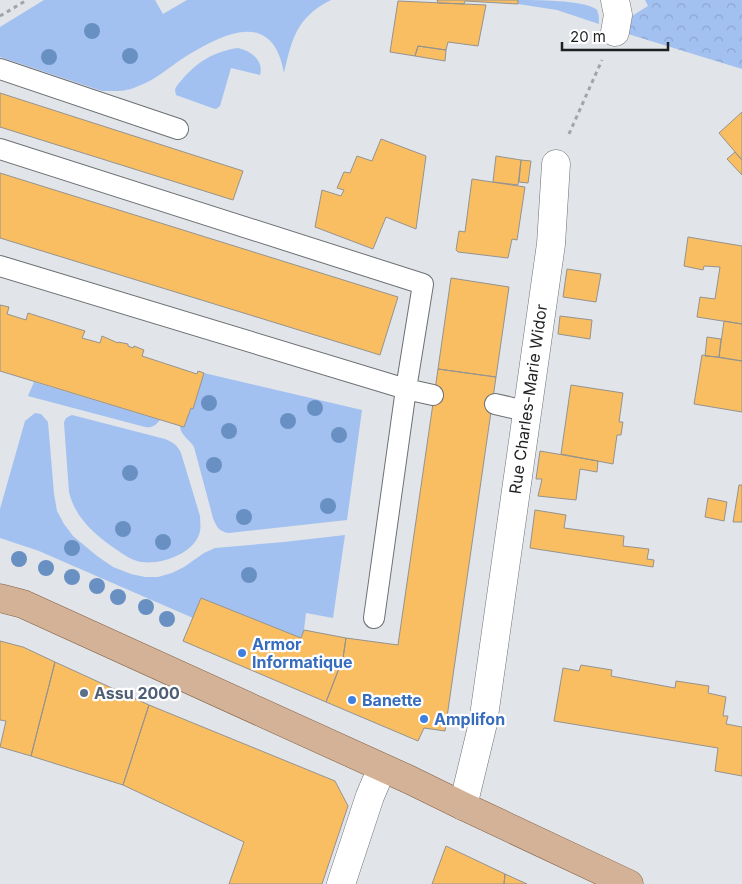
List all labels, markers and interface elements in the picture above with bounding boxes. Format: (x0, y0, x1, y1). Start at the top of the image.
scale bar (562, 20, 668, 52)
text: 20 m (570, 27, 606, 46)
street label: Rue Charles-Marie Widor (505, 303, 551, 495)
place label: Armor Informatique (252, 634, 353, 672)
marker: Armor Informatique (236, 647, 248, 659)
place label: Assu 2000 (94, 683, 180, 703)
marker: Assu 2000 (78, 687, 90, 699)
place label: Banette (362, 690, 422, 710)
marker: Banette (346, 694, 358, 706)
place label: Amplifon (434, 709, 505, 729)
marker: Amplifon (418, 713, 430, 725)

